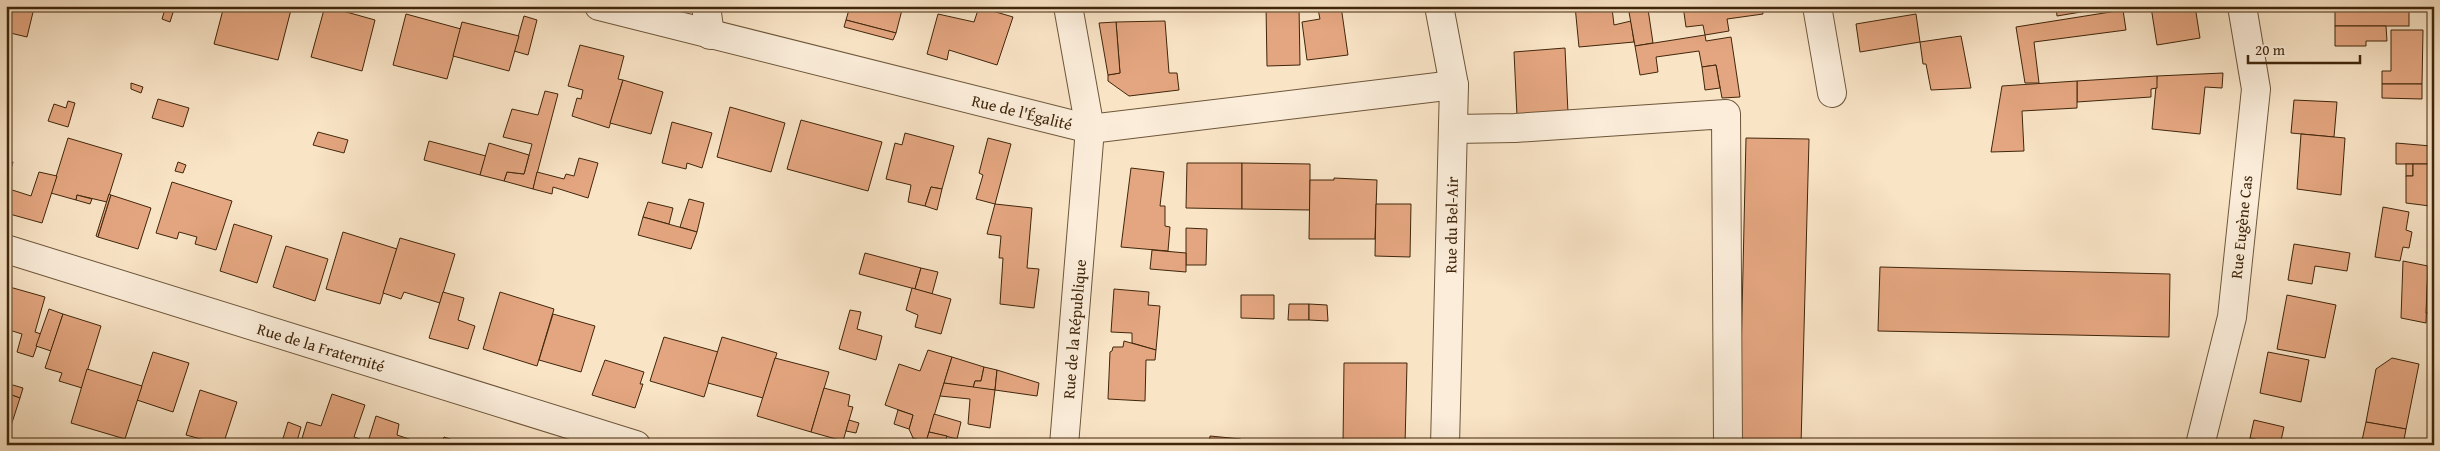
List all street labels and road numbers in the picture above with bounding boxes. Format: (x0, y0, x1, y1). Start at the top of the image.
street label: Rue de l'Égalité (969, 88, 1075, 136)
street label: Rue Eugène Cas (2224, 174, 2258, 280)
street label: Rue du Bel-Air (1438, 176, 1464, 274)
street label: Rue de la République (1056, 258, 1092, 400)
street label: Rue de la Fraternité (254, 316, 388, 378)

